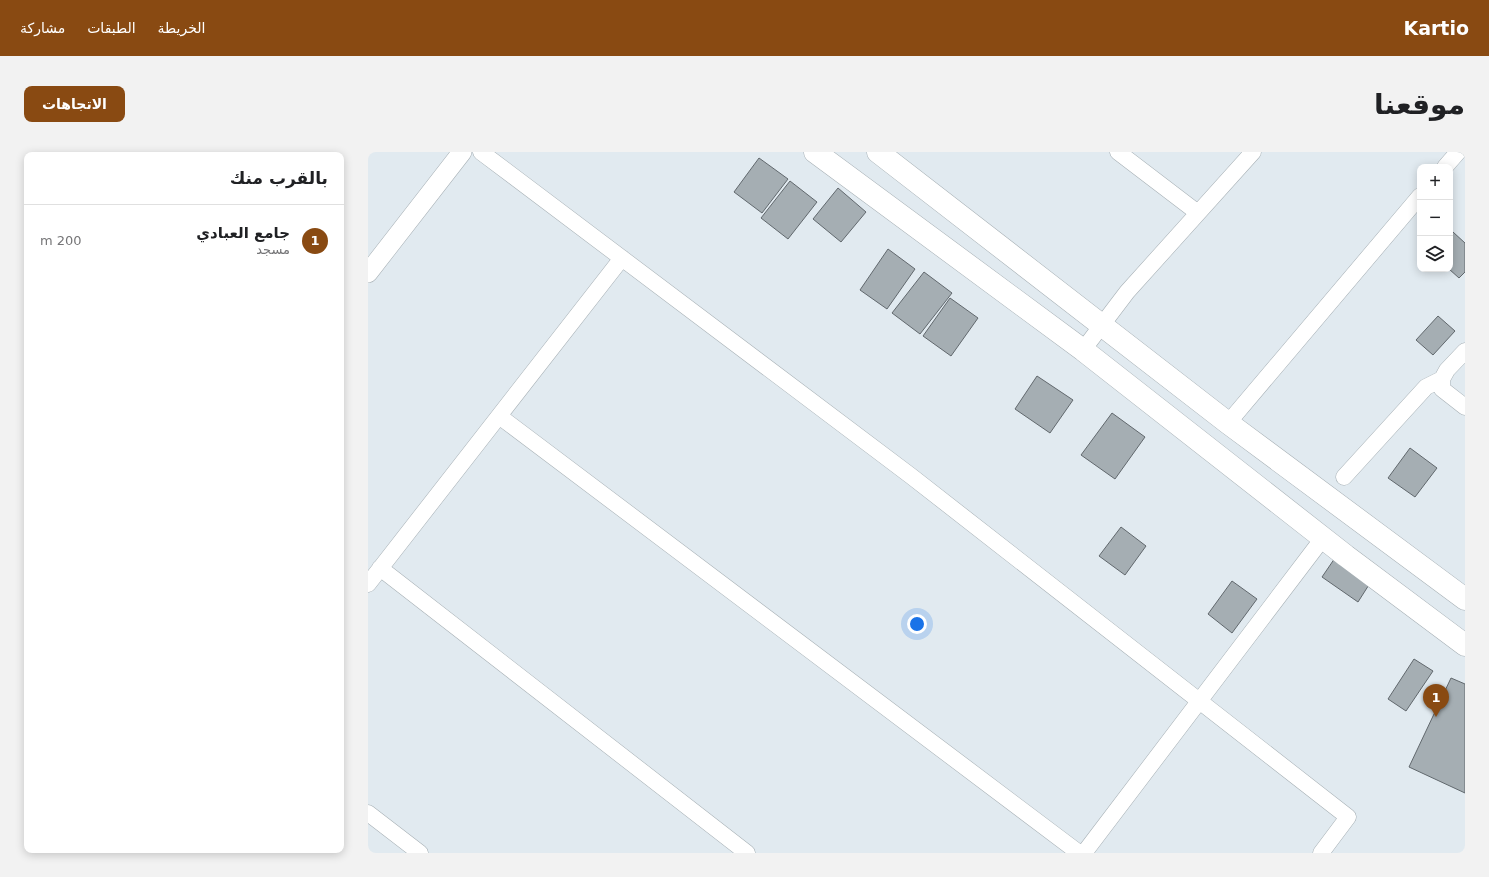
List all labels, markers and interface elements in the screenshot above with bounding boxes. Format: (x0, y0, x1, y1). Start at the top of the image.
text: Kartio (1403, 17, 1469, 39)
text: مشاركة (20, 20, 65, 36)
text: الطبقات (87, 20, 136, 36)
text: الخريطة (158, 20, 205, 36)
button: الاتجاهات (24, 86, 125, 122)
text: موقعنا (1374, 88, 1465, 121)
map controls (1417, 164, 1453, 272)
button: + (1417, 164, 1453, 200)
text: بالقرب منك (230, 168, 328, 188)
button: − (1417, 200, 1453, 236)
text: جامع العبادي (196, 224, 290, 242)
text: 200 m (40, 233, 82, 248)
text: 1 (310, 233, 320, 248)
button: layers (1417, 236, 1453, 272)
text: مسجد (256, 242, 290, 257)
your location (907, 614, 927, 634)
pin: 1 (1423, 684, 1449, 717)

